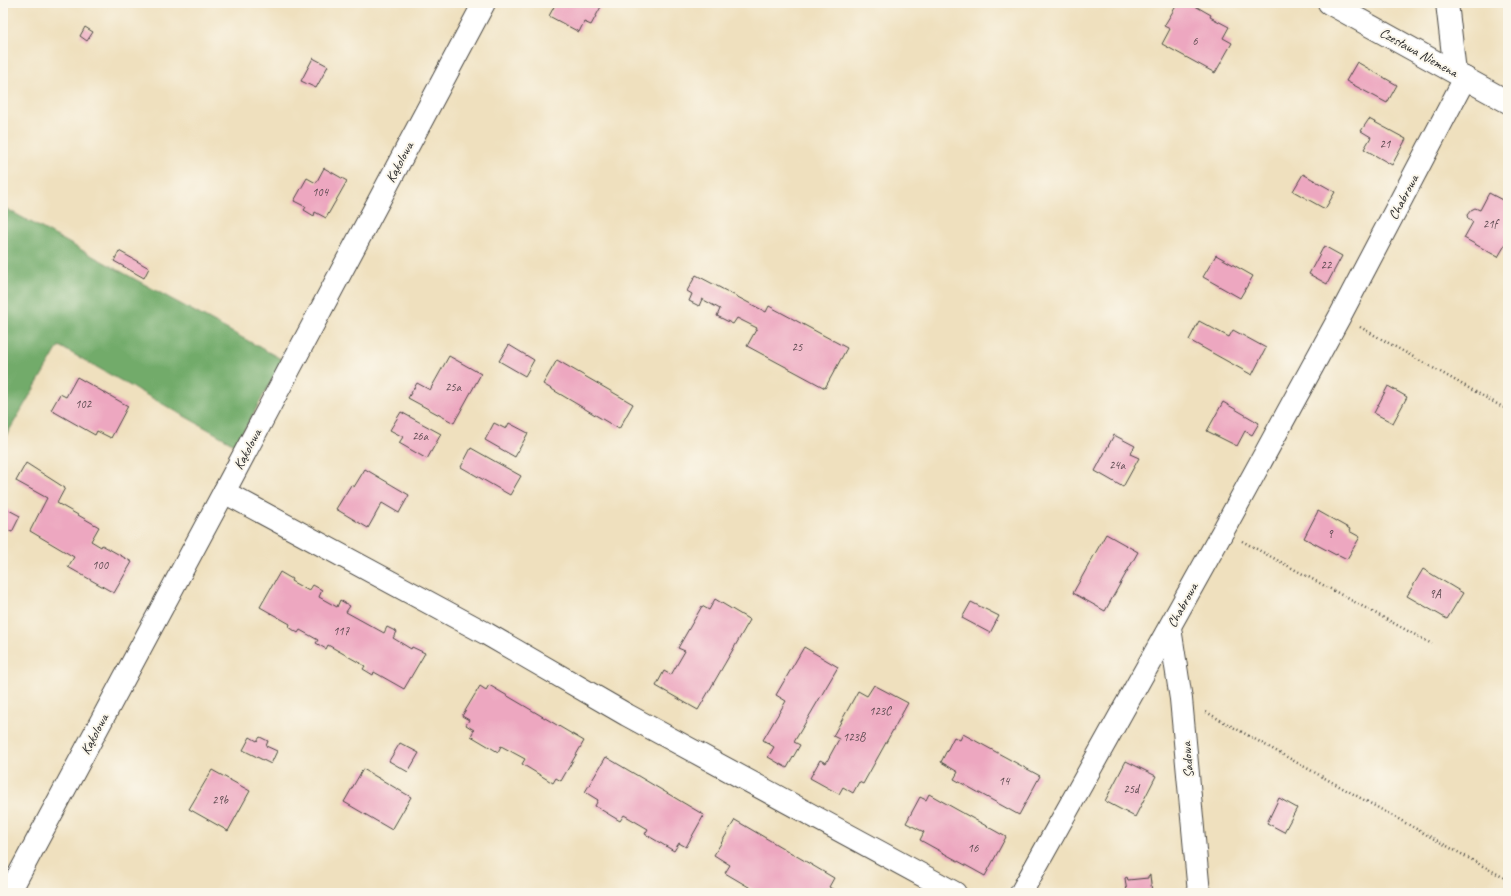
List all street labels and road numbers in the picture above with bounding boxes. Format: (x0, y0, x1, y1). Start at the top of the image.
street label: Czesława Niemena (1377, 24, 1462, 81)
street label: Kąkolowa (382, 138, 418, 185)
street label: Chabrowa (1385, 171, 1423, 223)
street label: Kąkolowa (230, 425, 266, 472)
street label: Chabrowa (1163, 579, 1202, 630)
street label: Kąkolowa (77, 710, 113, 757)
street label: Sadowa (1177, 740, 1198, 779)

